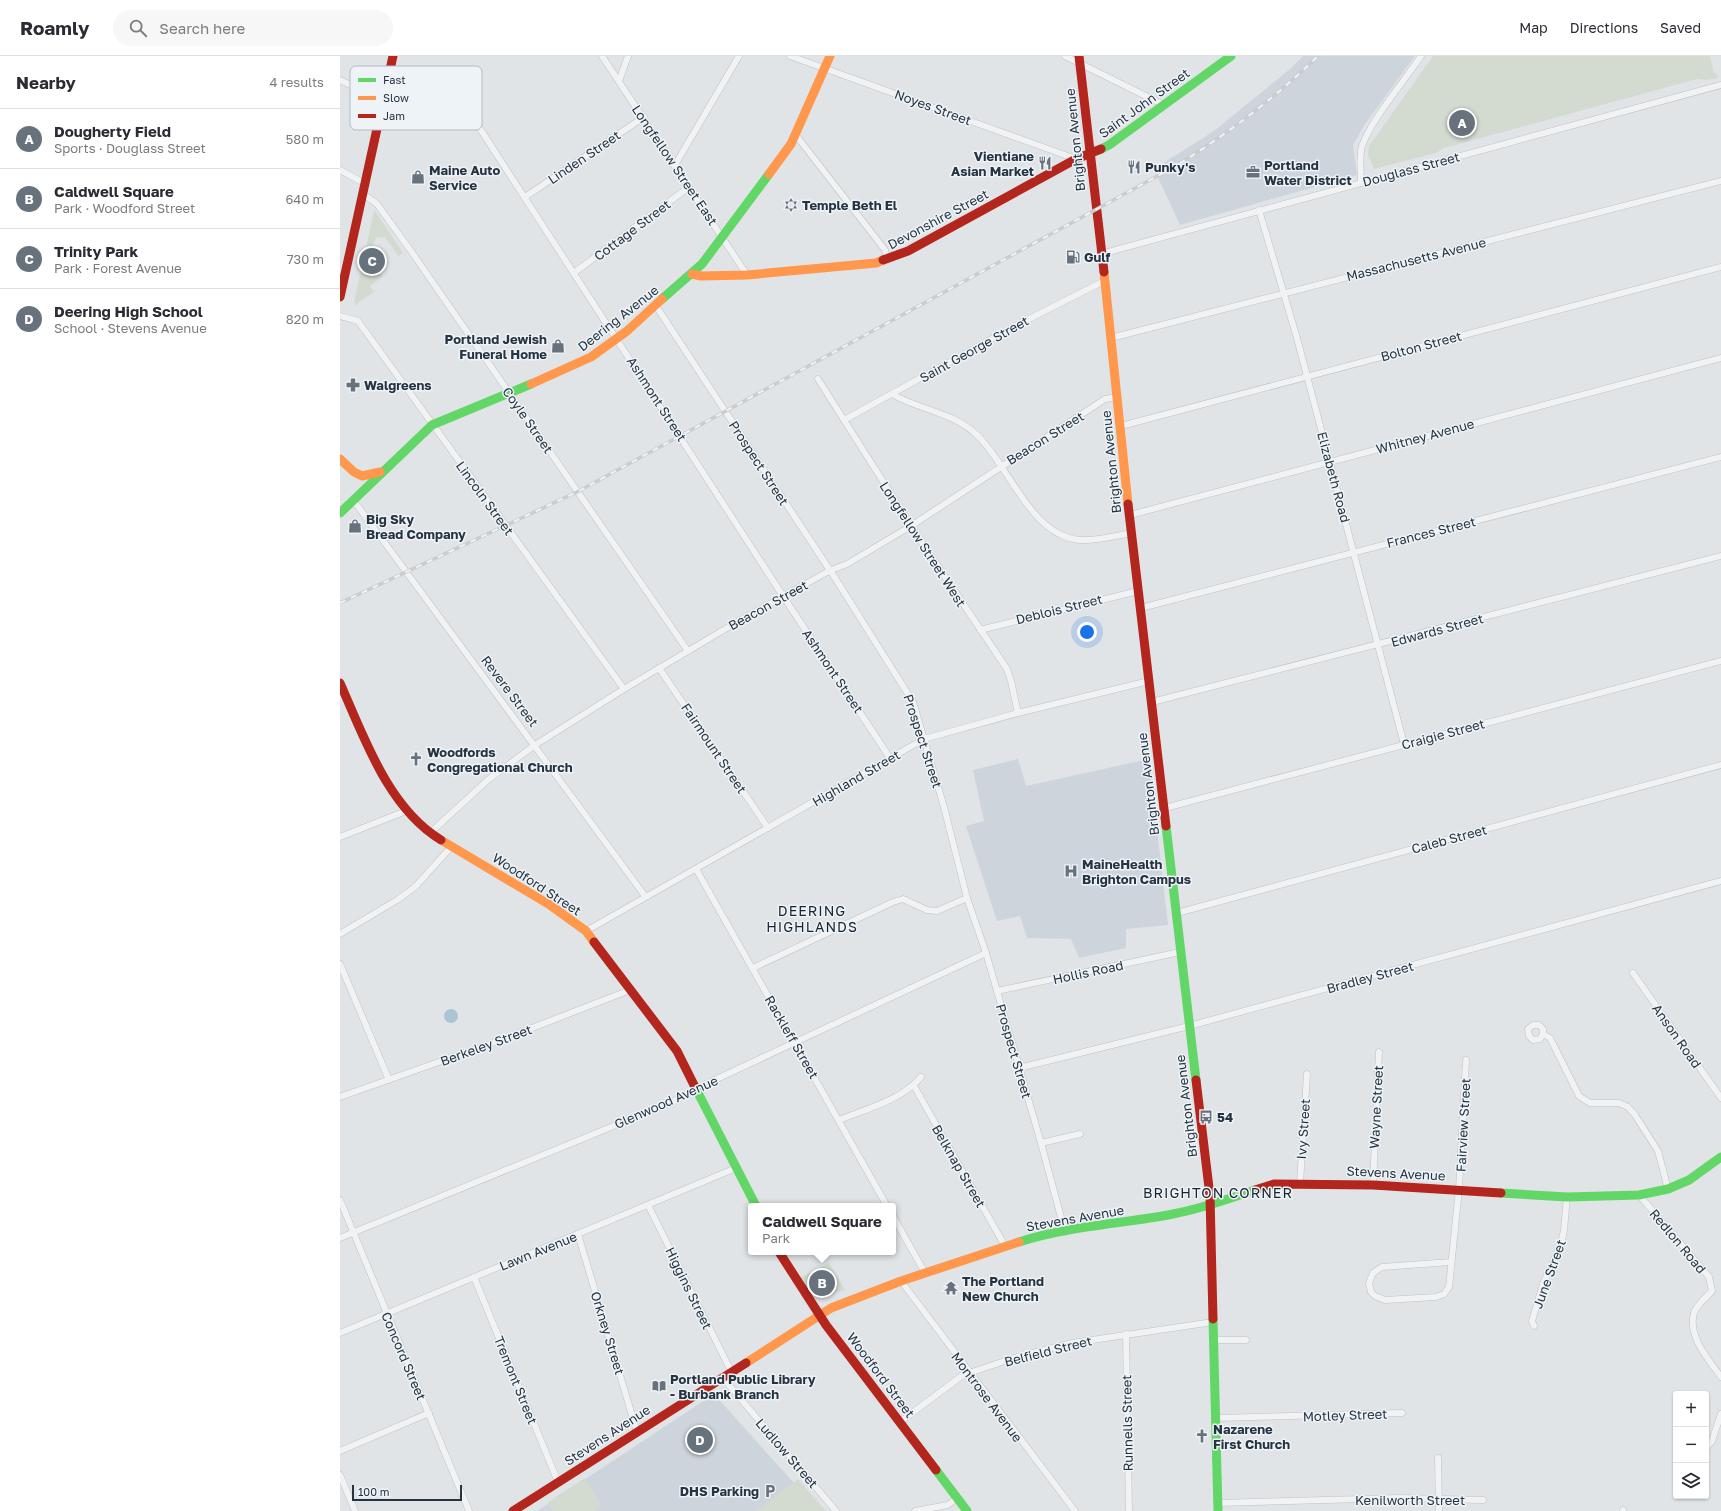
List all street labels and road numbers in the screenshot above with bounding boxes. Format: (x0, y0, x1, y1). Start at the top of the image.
street label: Saint John Street (1096, 65, 1192, 141)
street label: Noyes Street (892, 86, 974, 128)
street label: Brighton Avenue (1062, 88, 1088, 192)
street label: Longfellow Street East (629, 102, 721, 228)
street label: Linden Street (545, 127, 623, 187)
street label: Douglass Street (1361, 148, 1461, 190)
street label: Devonshire Street (885, 186, 991, 252)
street label: Cottage Street (591, 196, 673, 264)
street label: Massachusetts Avenue (1345, 234, 1487, 284)
street label: Deering Avenue (575, 282, 661, 354)
street label: Saint George Street (917, 312, 1031, 386)
street label: Bolton Street (1379, 328, 1463, 364)
street label: Ashmont Street (624, 354, 690, 444)
street label: Coyle Street (499, 384, 557, 456)
street label: Beacon Street (1003, 408, 1087, 468)
street label: Brighton Avenue (1098, 410, 1124, 514)
street label: Whitney Avenue (1374, 415, 1476, 457)
street label: Prospect Street (726, 418, 792, 508)
street label: Elizabeth Road (1314, 430, 1354, 524)
street label: Lincoln Street (453, 458, 517, 538)
street label: Longfellow Street West (876, 478, 970, 610)
street label: Frances Street (1385, 513, 1477, 551)
street label: Beacon Street (726, 577, 810, 633)
street label: Deblois Street (1014, 591, 1104, 627)
street label: Edwards Street (1389, 610, 1485, 650)
street label: Ashmont Street (799, 626, 867, 716)
street label: Revere Street (478, 652, 542, 730)
street label: Prospect Street (900, 692, 946, 790)
street label: Fairmount Street (678, 700, 750, 796)
street label: Craigie Street (1400, 715, 1486, 753)
street label: Brighton Avenue (1134, 732, 1162, 836)
street label: Highland Street (809, 746, 903, 810)
street label: Caleb Street (1410, 821, 1488, 857)
street label: Woodford Street (490, 849, 584, 919)
street label: Hollis Road (1051, 957, 1125, 987)
street label: Bradley Street (1325, 958, 1415, 996)
street label: Rackleff Street (762, 993, 822, 1081)
street label: Anson Road (1649, 1001, 1705, 1071)
street label: Prospect Street (993, 1002, 1035, 1100)
street label: Berkeley Street (438, 1021, 534, 1069)
street label: Brighton Avenue (1172, 1054, 1200, 1158)
street label: Wayne Street (1366, 1065, 1386, 1149)
street label: Glenwood Avenue (612, 1072, 720, 1132)
street label: Fairview Street (1453, 1078, 1473, 1172)
street label: Ivy Street (1293, 1098, 1313, 1160)
street label: Belknap Street (929, 1122, 989, 1210)
street label: Stevens Avenue (1346, 1162, 1446, 1184)
street label: Stevens Avenue (1025, 1202, 1125, 1234)
street label: Redlon Road (1646, 1206, 1710, 1276)
street label: Lawn Avenue (497, 1228, 579, 1274)
street label: June Street (1529, 1237, 1569, 1311)
street label: Higgins Street (662, 1244, 716, 1332)
street label: Orkney Street (588, 1289, 628, 1377)
street label: Concord Street (378, 1310, 430, 1402)
street label: Woodford Street (844, 1329, 918, 1421)
street label: Belfield Street (1003, 1332, 1093, 1370)
street label: Tremont Street (491, 1334, 541, 1426)
street label: Montrose Avenue (948, 1349, 1026, 1445)
street label: Runnells Street (1118, 1374, 1136, 1472)
street label: Stevens Avenue (561, 1401, 653, 1469)
street label: Motley Street (1302, 1406, 1388, 1424)
street label: Ludlow Street (752, 1415, 822, 1491)
street label: Kenilworth Street (1355, 1492, 1465, 1508)

